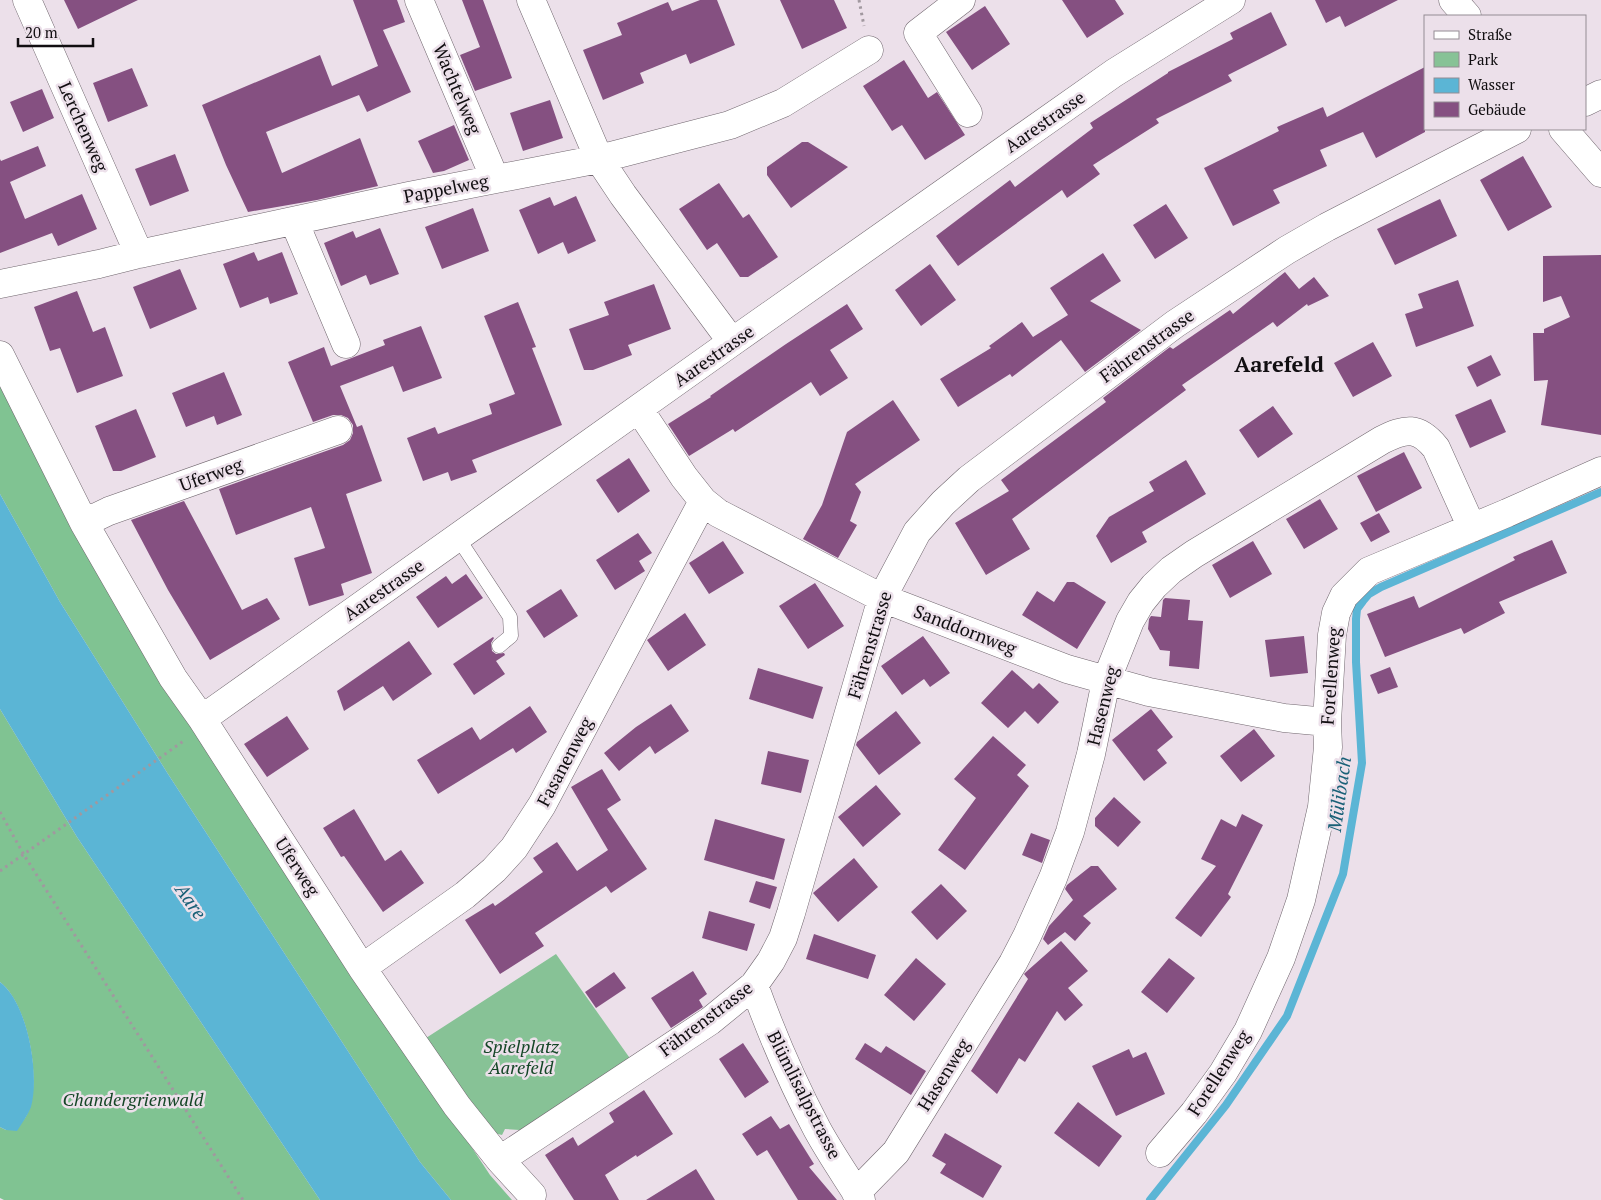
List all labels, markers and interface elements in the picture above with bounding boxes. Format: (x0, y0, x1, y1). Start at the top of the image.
scale bar (18, 15, 92, 47)
legend (1424, 15, 1586, 130)
text: 20 m (25, 22, 58, 42)
text: Straße (1468, 24, 1512, 44)
street label: Wachtelweg (428, 40, 488, 138)
text: Park (1468, 49, 1498, 69)
text: Wasser (1468, 74, 1515, 94)
street label: Lerchenweg (53, 78, 115, 176)
street label: Aarestrasse (1000, 85, 1089, 158)
text: Gebäude (1468, 99, 1526, 119)
street label: Pappelweg (401, 168, 491, 208)
street label: Fährenstrasse (1094, 303, 1198, 388)
street label: Aarestrasse (669, 319, 758, 392)
district label: Aarefeld (1234, 349, 1324, 378)
street label: Uferweg (176, 451, 246, 497)
street label: Aarestrasse (339, 553, 428, 626)
street label: Fährenstrasse (841, 588, 897, 701)
street label: Sanddornweg (910, 598, 1021, 660)
street label: Forellenweg (1315, 626, 1345, 726)
street label: Hasenweg (1081, 663, 1124, 748)
street label: Fasanenweg (531, 712, 598, 810)
water label: Mülibach (1321, 755, 1356, 834)
street label: Uferweg (270, 832, 326, 901)
water label: Aare (170, 877, 213, 924)
street label: Fährenstrasse (654, 975, 757, 1061)
street label: Forellenweg (1181, 1025, 1255, 1120)
street label: Blümlisalpstrasse (762, 1026, 848, 1163)
street label: Hasenweg (911, 1033, 975, 1115)
park label: Spielplatz Aarefeld (483, 1034, 560, 1079)
park label: Chandergrienwald (63, 1087, 204, 1111)

